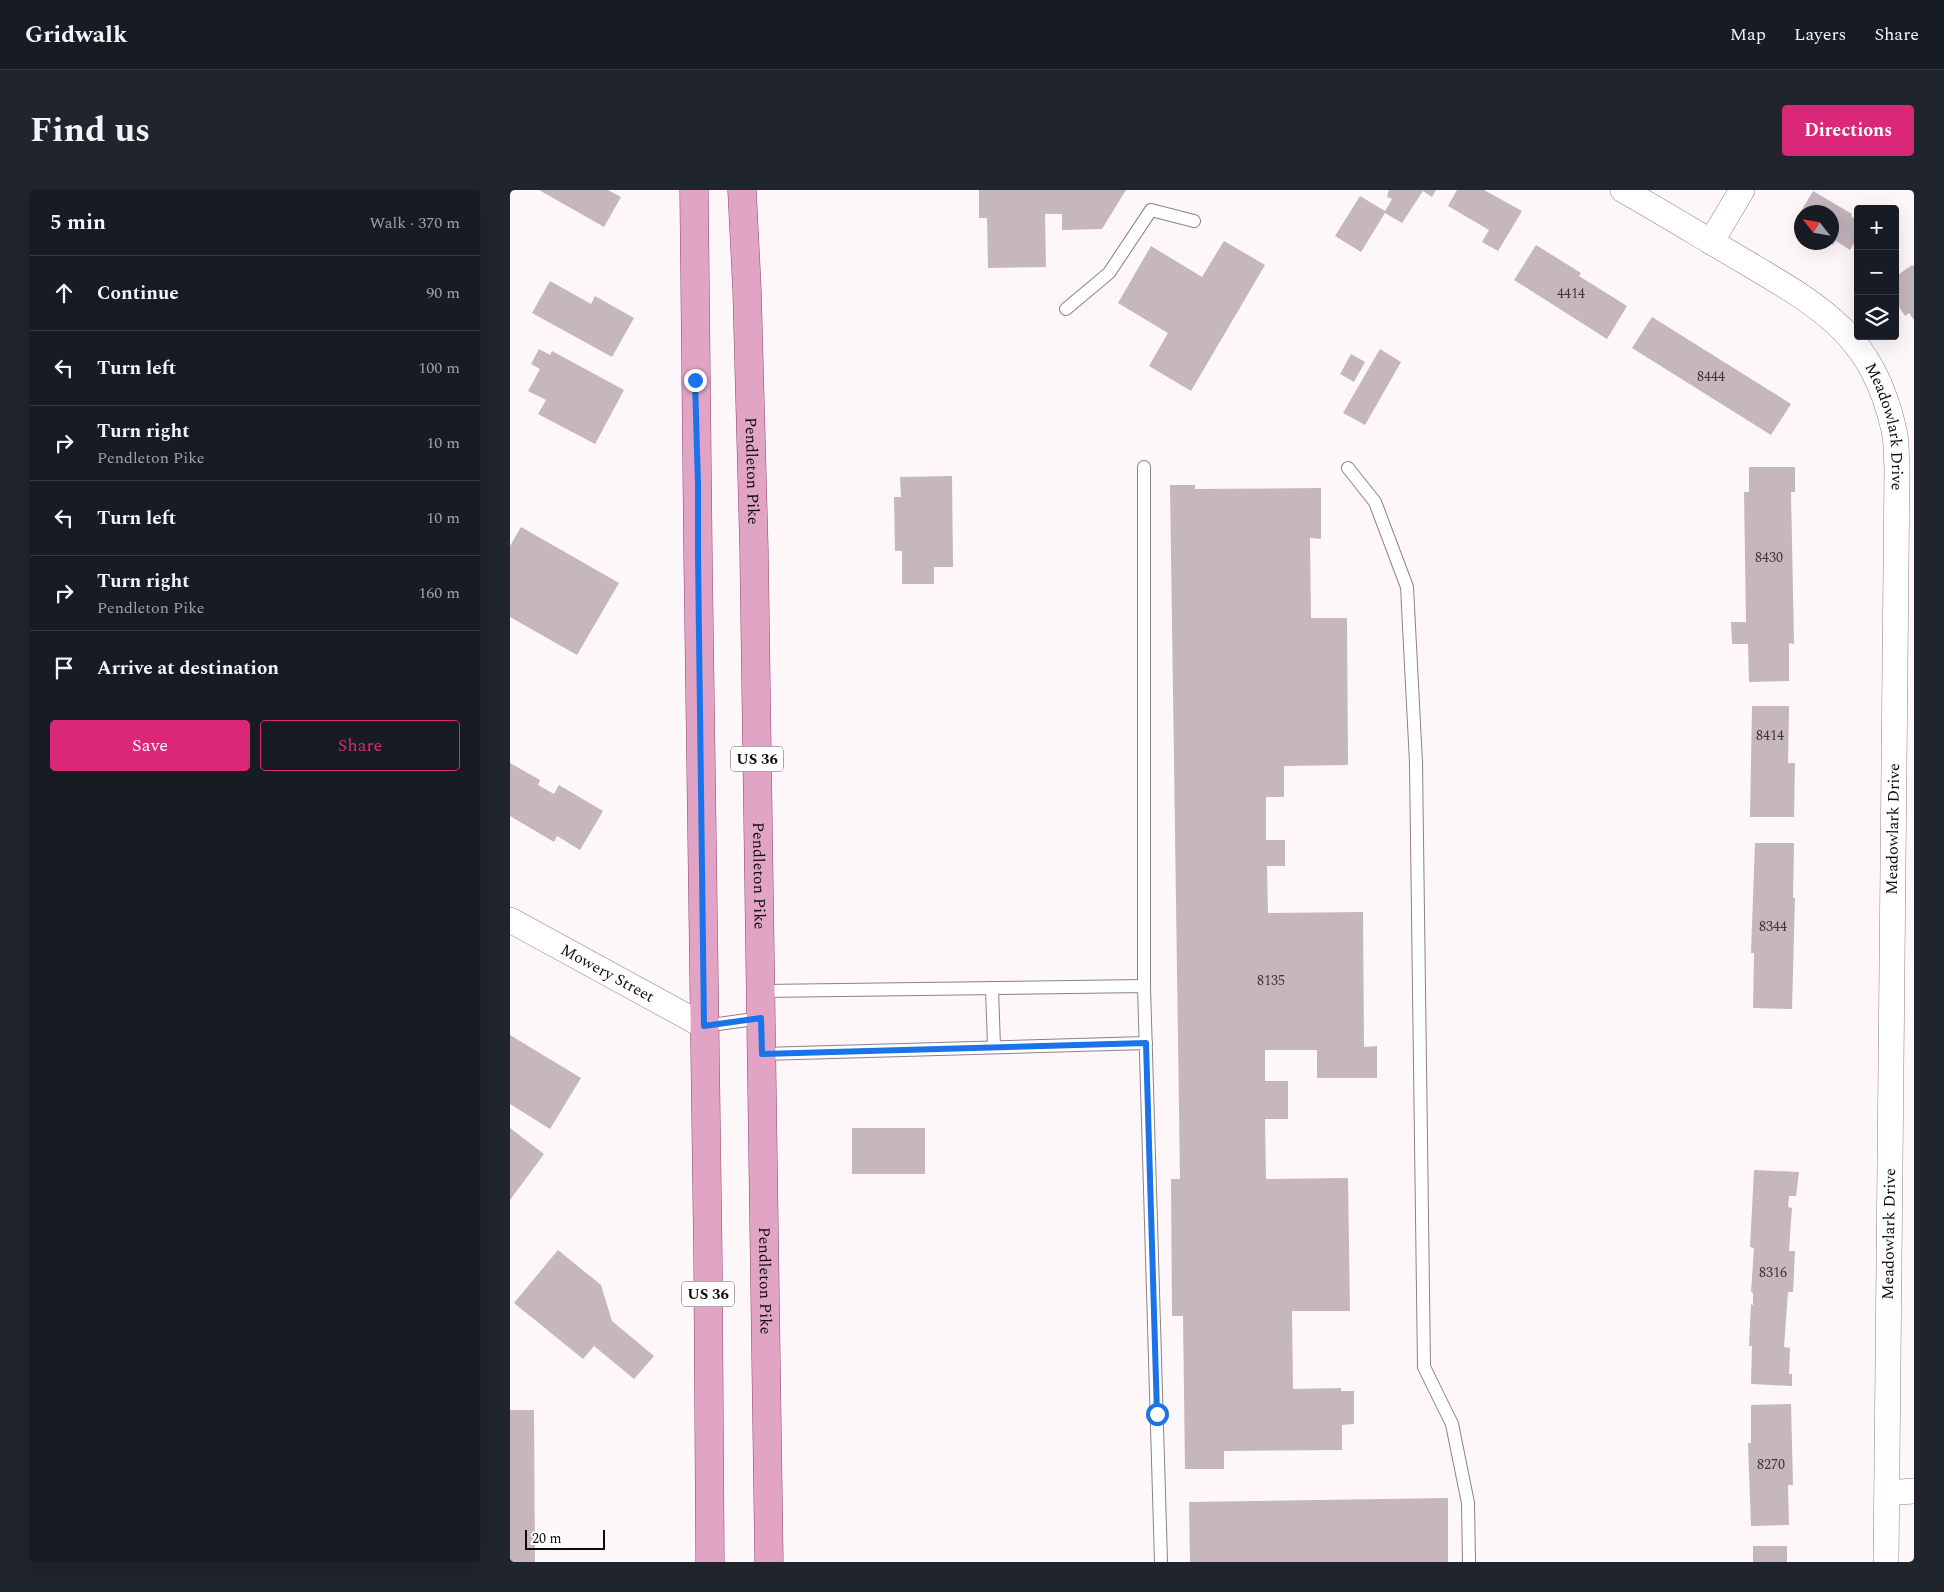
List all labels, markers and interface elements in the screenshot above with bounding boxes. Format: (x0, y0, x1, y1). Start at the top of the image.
text: Gridwalk (25, 17, 127, 53)
text: Map (1730, 21, 1766, 48)
text: Layers (1794, 21, 1846, 48)
text: Share (1874, 21, 1919, 48)
text: Find us (30, 104, 150, 157)
button: Directions (1782, 105, 1914, 156)
north arrow (1794, 205, 1839, 250)
map controls (1854, 205, 1899, 340)
button: + (1854, 205, 1899, 250)
text: 5 min (50, 207, 106, 239)
text: Walk · 370 m (369, 211, 460, 235)
button: − (1854, 250, 1899, 295)
icon: ahead (50, 279, 78, 307)
text: Continue (97, 279, 179, 308)
text: 90 m (426, 281, 460, 305)
house number: 4414 (1557, 283, 1585, 304)
button: layers (1854, 295, 1899, 340)
icon: left (50, 354, 78, 382)
text: Turn left (97, 354, 176, 383)
text: 100 m (418, 356, 460, 380)
street label: Meadowlark Drive (1859, 358, 1909, 491)
house number: 8444 (1697, 366, 1725, 387)
route end (684, 369, 707, 392)
text: Turn right (97, 417, 190, 446)
street label: Pendleton Pike (738, 417, 765, 525)
icon: right (50, 429, 78, 457)
text: 10 m (426, 431, 460, 455)
text: Pendleton Pike (97, 446, 205, 470)
icon: left (50, 504, 78, 532)
text: Turn left (97, 504, 176, 533)
text: 10 m (426, 506, 460, 530)
house number: 8430 (1755, 547, 1783, 568)
text: Turn right (97, 567, 190, 596)
icon: right (50, 579, 78, 607)
text: 160 m (418, 581, 460, 605)
text: Pendleton Pike (97, 596, 205, 620)
icon: arrive (50, 654, 78, 682)
text: Arrive at destination (97, 654, 279, 683)
button: Save (50, 720, 250, 771)
button: Share (260, 720, 460, 771)
house number: 8414 (1756, 725, 1784, 746)
road number: US 36 (731, 746, 783, 772)
street label: Meadowlark Drive (1880, 763, 1906, 895)
street label: Pendleton Pike (746, 822, 772, 930)
house number: 8344 (1759, 916, 1787, 937)
street label: Mowery Street (556, 938, 659, 1009)
house number: 8135 (1257, 970, 1285, 991)
street label: Meadowlark Drive (1876, 1168, 1902, 1300)
street label: Pendleton Pike (752, 1227, 778, 1335)
house number: 8316 (1759, 1262, 1787, 1283)
road number: US 36 (682, 1282, 734, 1306)
route start (1146, 1403, 1169, 1426)
house number: 8270 (1757, 1454, 1785, 1475)
scale bar (525, 1527, 605, 1550)
text: 20 m (532, 1528, 562, 1549)

